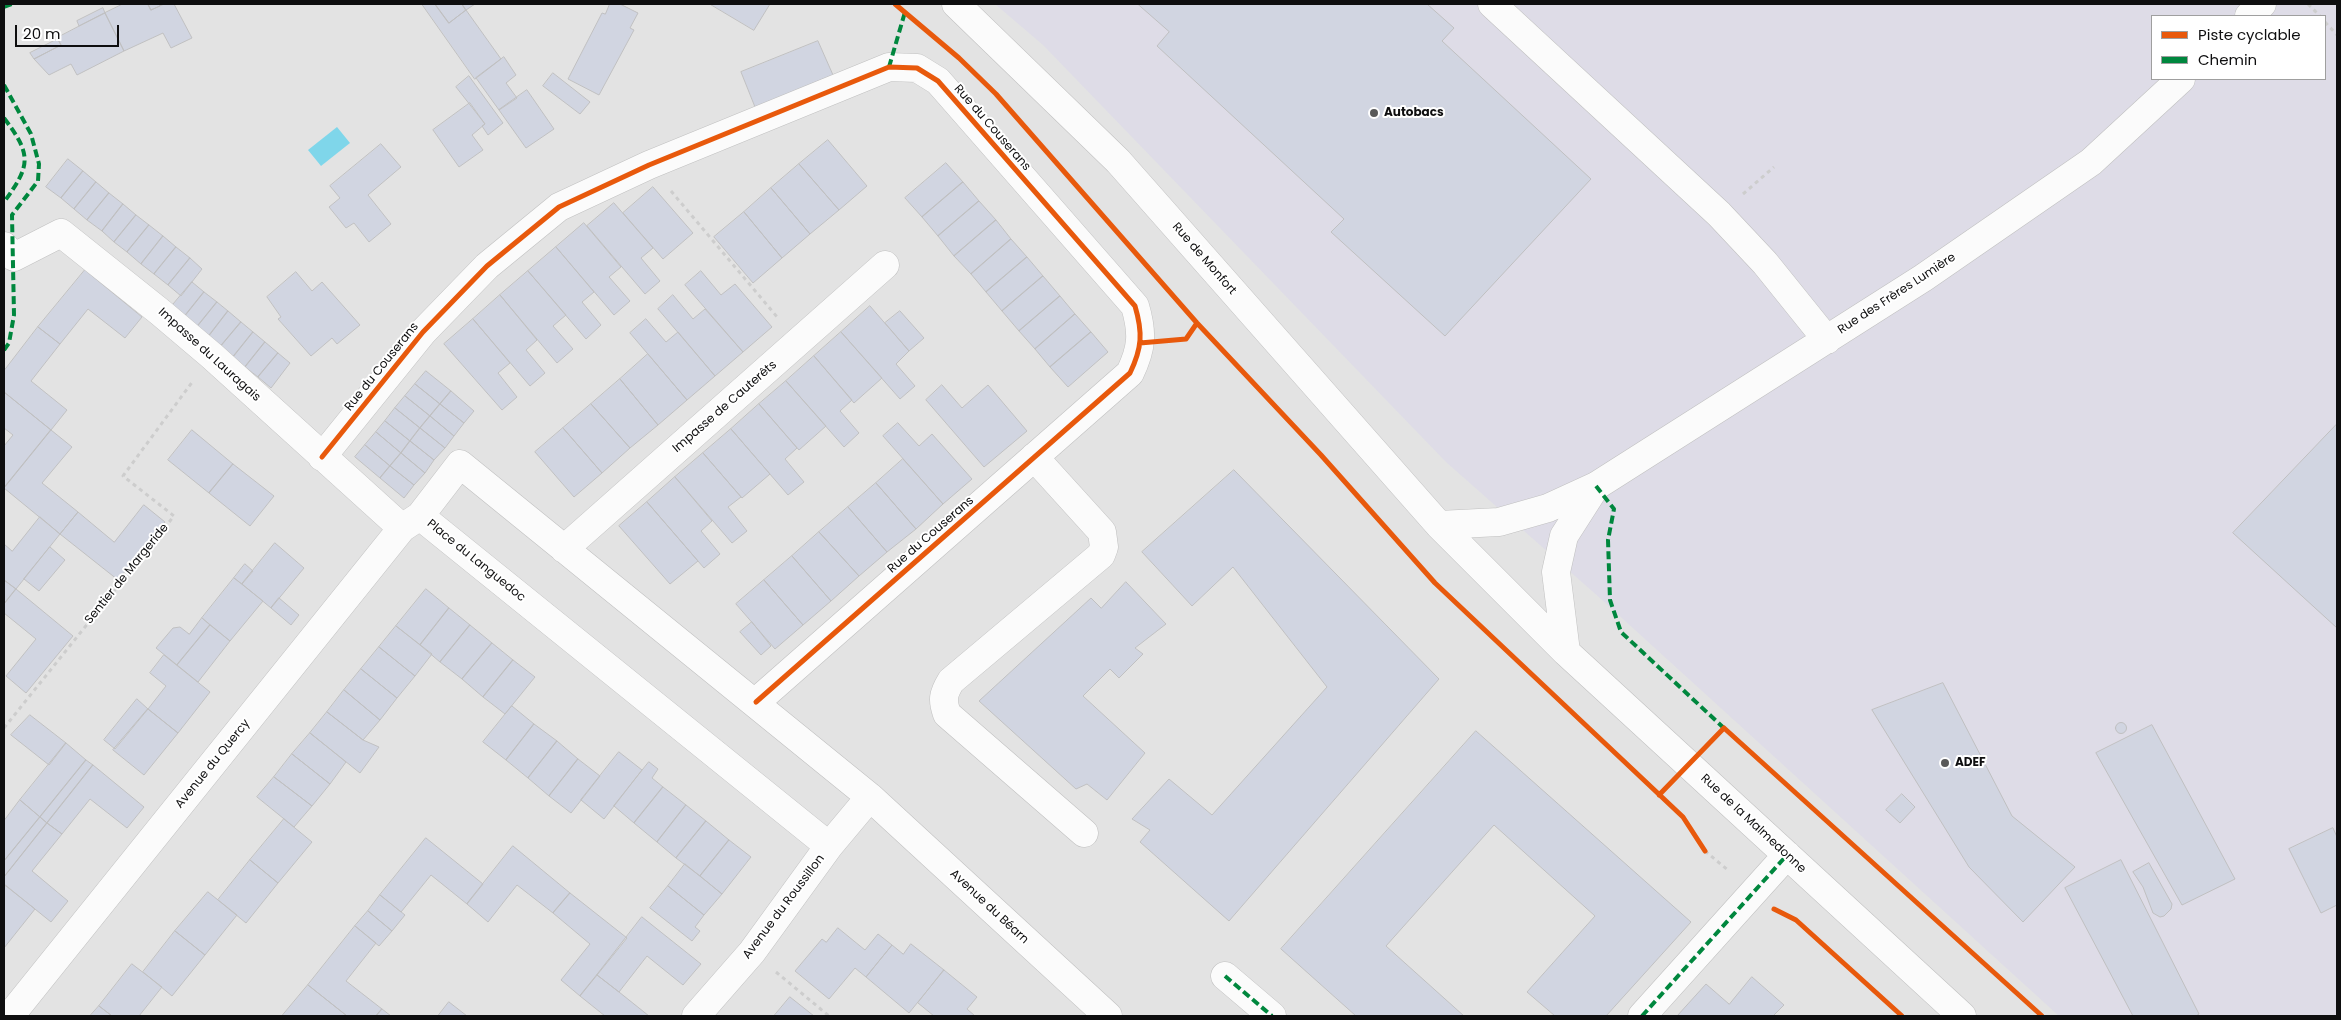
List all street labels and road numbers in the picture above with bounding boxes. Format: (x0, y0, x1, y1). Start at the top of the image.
street label: Rue du Couserans (951, 82, 1033, 174)
street label: Rue de Monfort (1169, 220, 1239, 298)
street label: Rue des Frères Lumière (1835, 251, 1959, 337)
street label: Impasse du Lauragais (155, 305, 263, 405)
street label: Rue du Couserans (342, 320, 422, 414)
street label: Impasse de Cauterêts (670, 358, 780, 456)
street label: Rue du Couserans (885, 494, 977, 576)
street label: Place du Languedoc (424, 517, 528, 605)
street label: Sentier de Margeride (82, 521, 172, 627)
street label: Avenue du Quercy (173, 717, 253, 811)
street label: Rue de la Malmedonne (1697, 772, 1809, 876)
street label: Avenue du Roussillon (740, 852, 828, 962)
street label: Avenue du Béarn (947, 867, 1031, 947)

